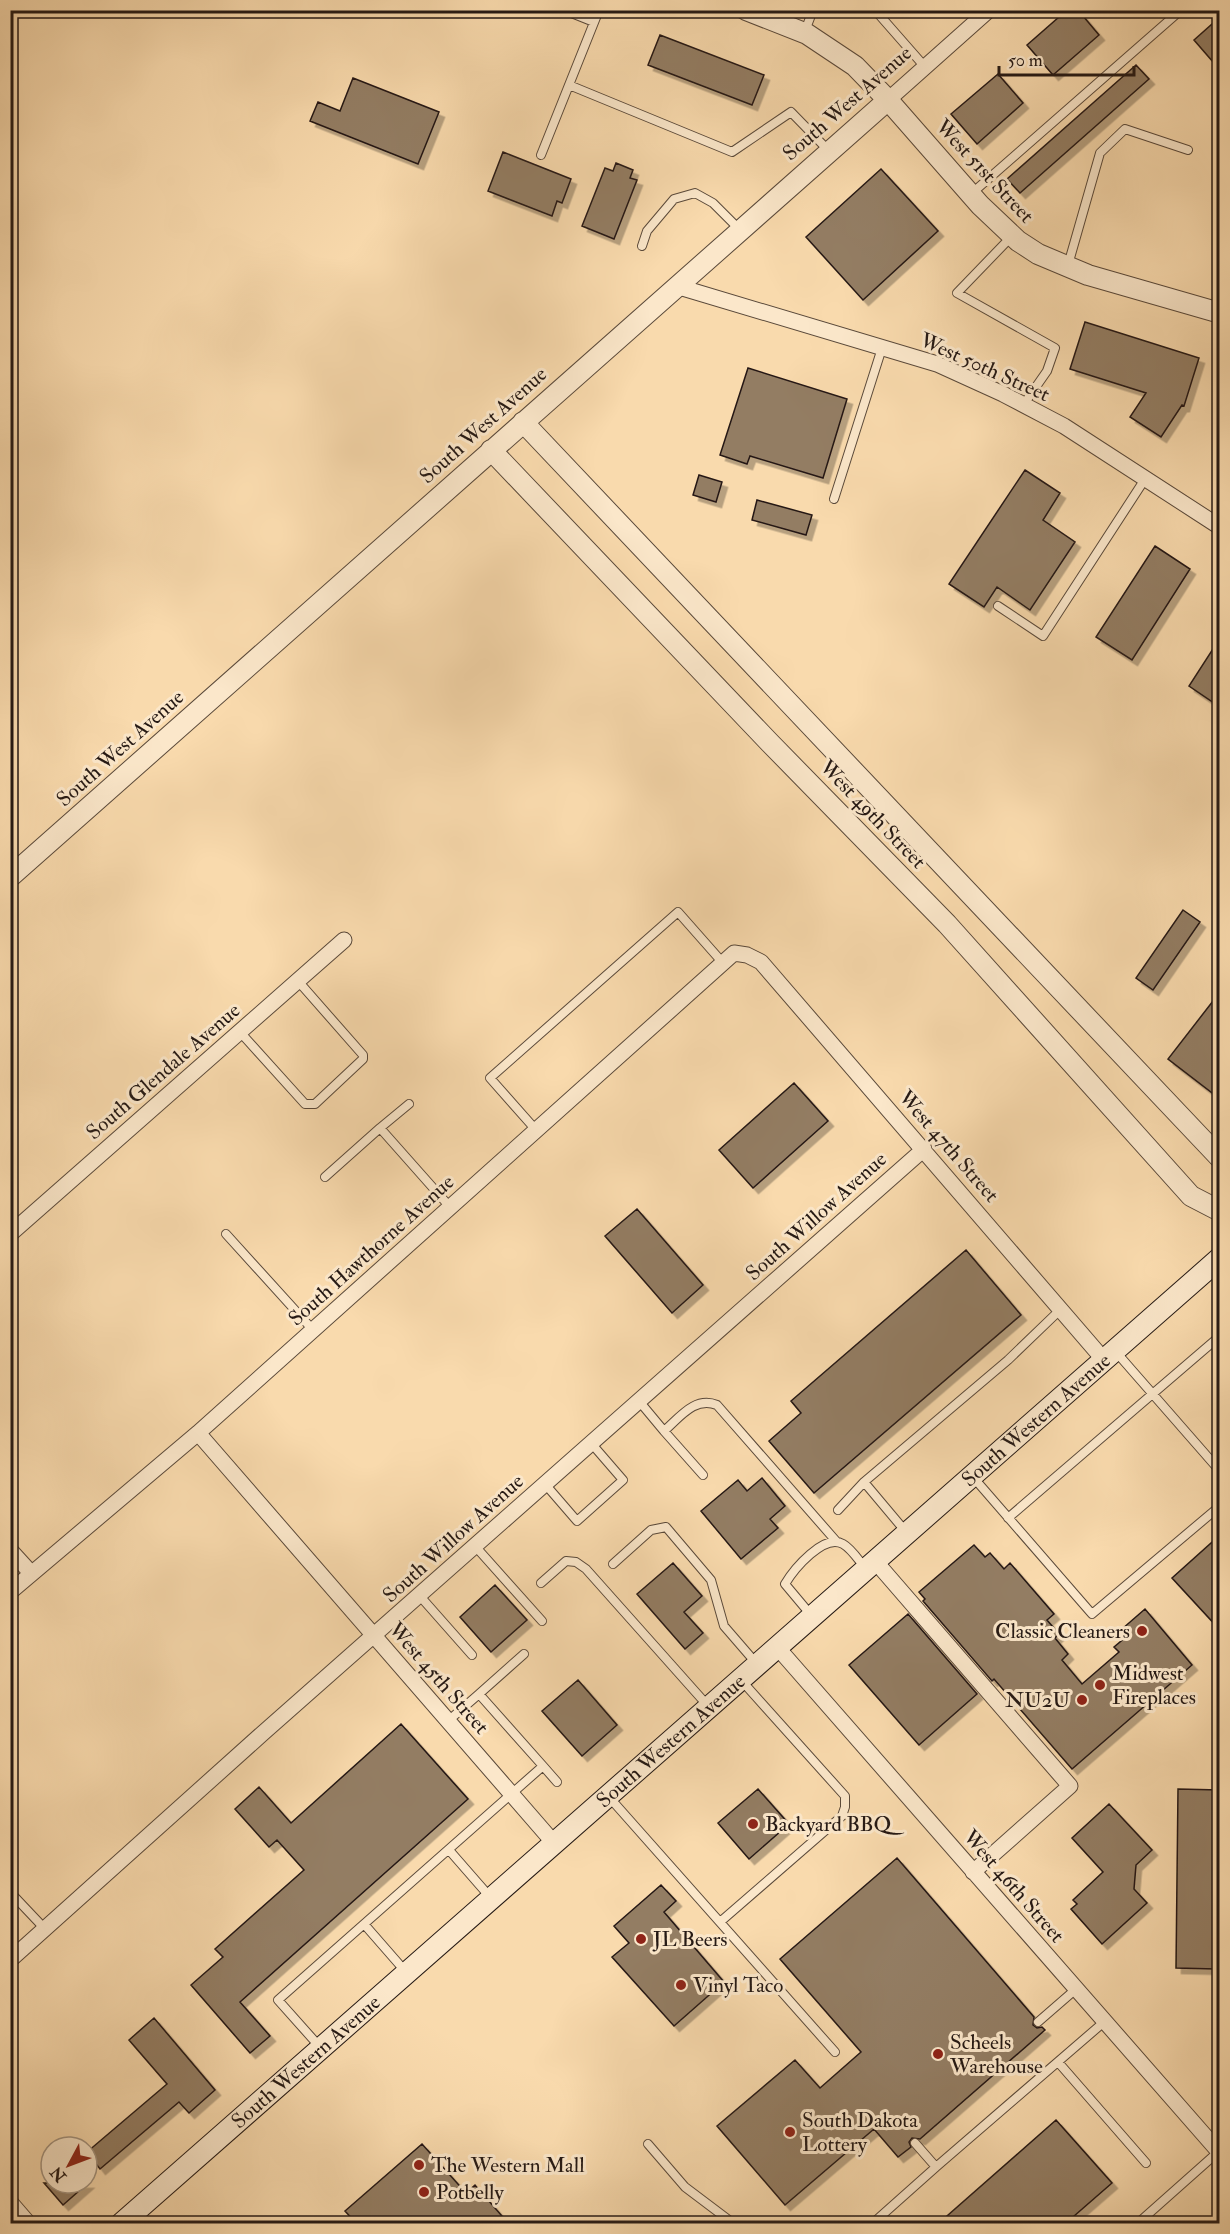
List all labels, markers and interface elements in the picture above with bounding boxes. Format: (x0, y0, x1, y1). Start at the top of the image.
scale bar (999, 39, 1134, 77)
street label: South West Avenue (777, 40, 918, 167)
text: 50 m (1008, 49, 1043, 72)
street label: West 51st Street (929, 113, 1040, 229)
street label: West 50th Street (915, 326, 1054, 408)
street label: South West Avenue (414, 361, 553, 490)
street label: South West Avenue (51, 684, 190, 813)
street label: West 49th Street (813, 753, 932, 875)
street label: South Glendale Avenue (81, 997, 246, 1146)
street label: West 47th Street (892, 1084, 1005, 1208)
street label: South Willow Avenue (740, 1146, 893, 1287)
street label: South Hawthorne Avenue (283, 1169, 460, 1332)
street label: South Western Avenue (956, 1347, 1117, 1493)
street label: South Willow Avenue (377, 1468, 530, 1609)
street label: West 45th Street (382, 1616, 495, 1740)
place label: Classic Cleaners (995, 1618, 1130, 1645)
marker: Classic Cleaners (1135, 1624, 1149, 1638)
place label: Midwest Fireplaces (1112, 1660, 1196, 1711)
street label: South Western Avenue (591, 1668, 752, 1814)
marker: Midwest Fireplaces (1093, 1678, 1107, 1692)
place label: NU2U (1005, 1687, 1070, 1714)
marker: NU2U (1075, 1693, 1089, 1707)
place label: Backyard BBQ (765, 1811, 905, 1838)
marker: Backyard BBQ (746, 1817, 760, 1831)
street label: West 46th Street (956, 1823, 1070, 1949)
place label: JL Beers (652, 1926, 728, 1953)
marker: JL Beers (634, 1932, 648, 1946)
place label: Vinyl Taco (693, 1972, 783, 1999)
marker: Vinyl Taco (674, 1978, 688, 1992)
street label: South Western Avenue (226, 1989, 386, 2135)
place label: Scheels Warehouse (949, 2029, 1043, 2080)
marker: Scheels Warehouse (931, 2047, 945, 2061)
place label: South Dakota Lottery (802, 2107, 918, 2158)
marker: South Dakota Lottery (783, 2125, 797, 2139)
north arrow (39, 2135, 99, 2195)
place label: The Western Mall (431, 2152, 585, 2179)
marker: The Western Mall (412, 2158, 426, 2172)
text: N (46, 2162, 71, 2187)
place label: Potbelly (436, 2179, 504, 2206)
marker: Potbelly (417, 2185, 431, 2199)

